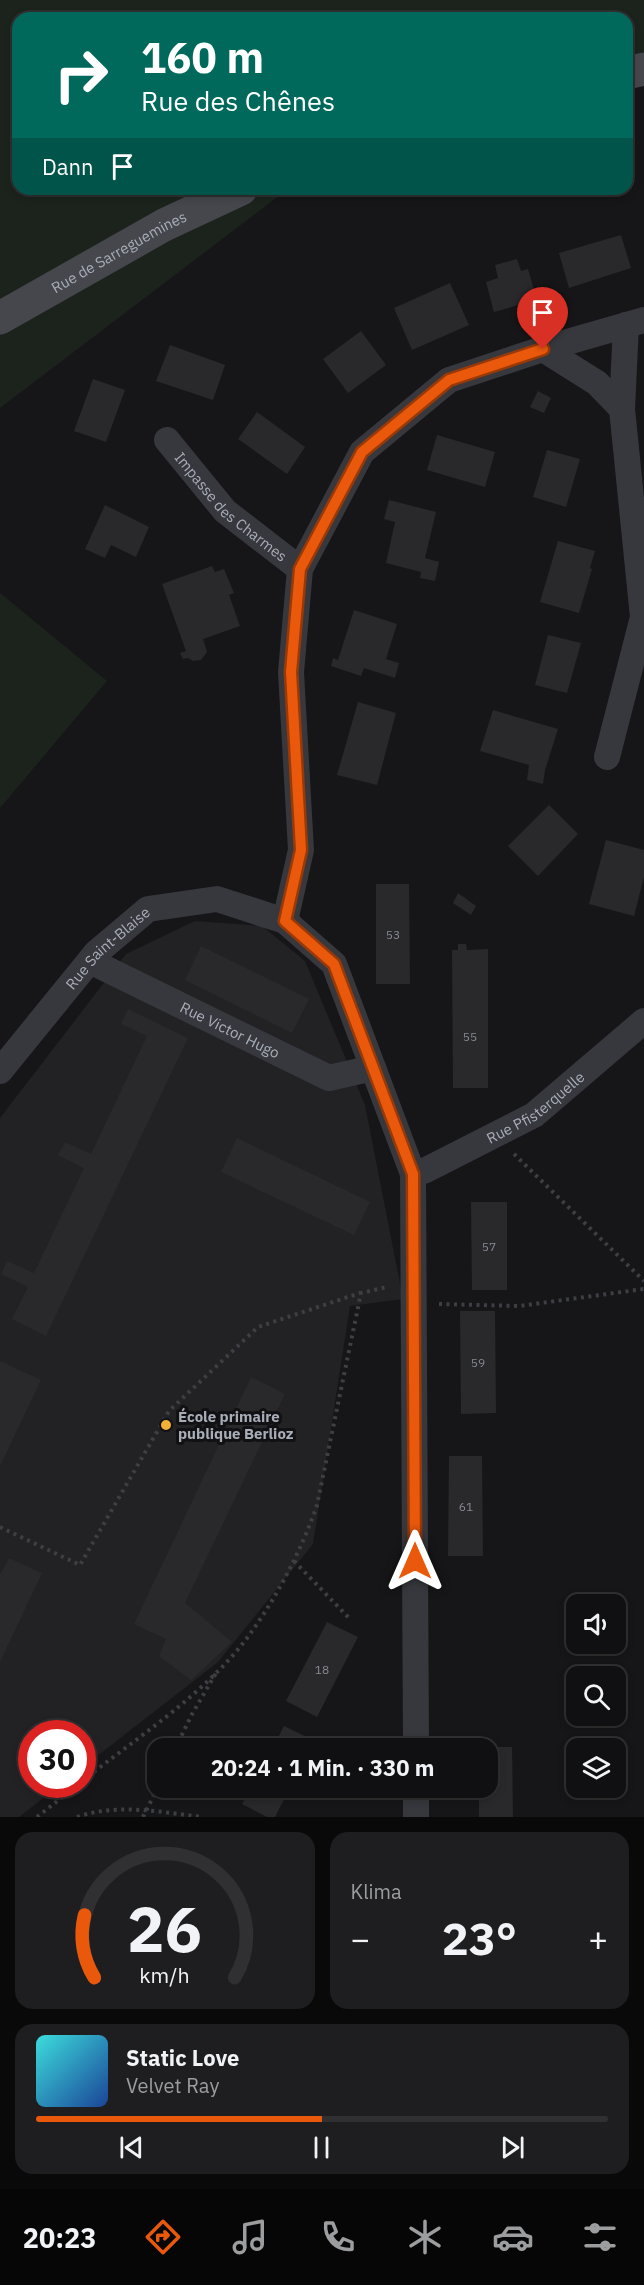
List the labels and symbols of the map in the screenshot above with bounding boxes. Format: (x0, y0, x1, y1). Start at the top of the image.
street label: Rue de Sarreguemines (48, 206, 189, 297)
pin (517, 287, 568, 349)
street label: Impasse des Charmes (171, 448, 291, 565)
street label: Rue Saint-Blaise (61, 902, 154, 993)
house number: 53 (386, 927, 400, 942)
street label: Rue Victor Hugo (177, 997, 283, 1062)
house number: 55 (463, 1029, 477, 1044)
street label: Rue Pfisterquelle (483, 1067, 588, 1147)
house number: 57 (482, 1239, 496, 1254)
house number: 59 (471, 1355, 485, 1370)
place label: École primaire publique Berlioz (178, 1407, 294, 1443)
marker: École primaire publique Berlioz (159, 1418, 173, 1432)
house number: 61 (459, 1499, 473, 1514)
position arrow (383, 1529, 447, 1593)
house number: 18 (315, 1662, 329, 1677)
speed limit sign: 30 (18, 1720, 96, 1798)

